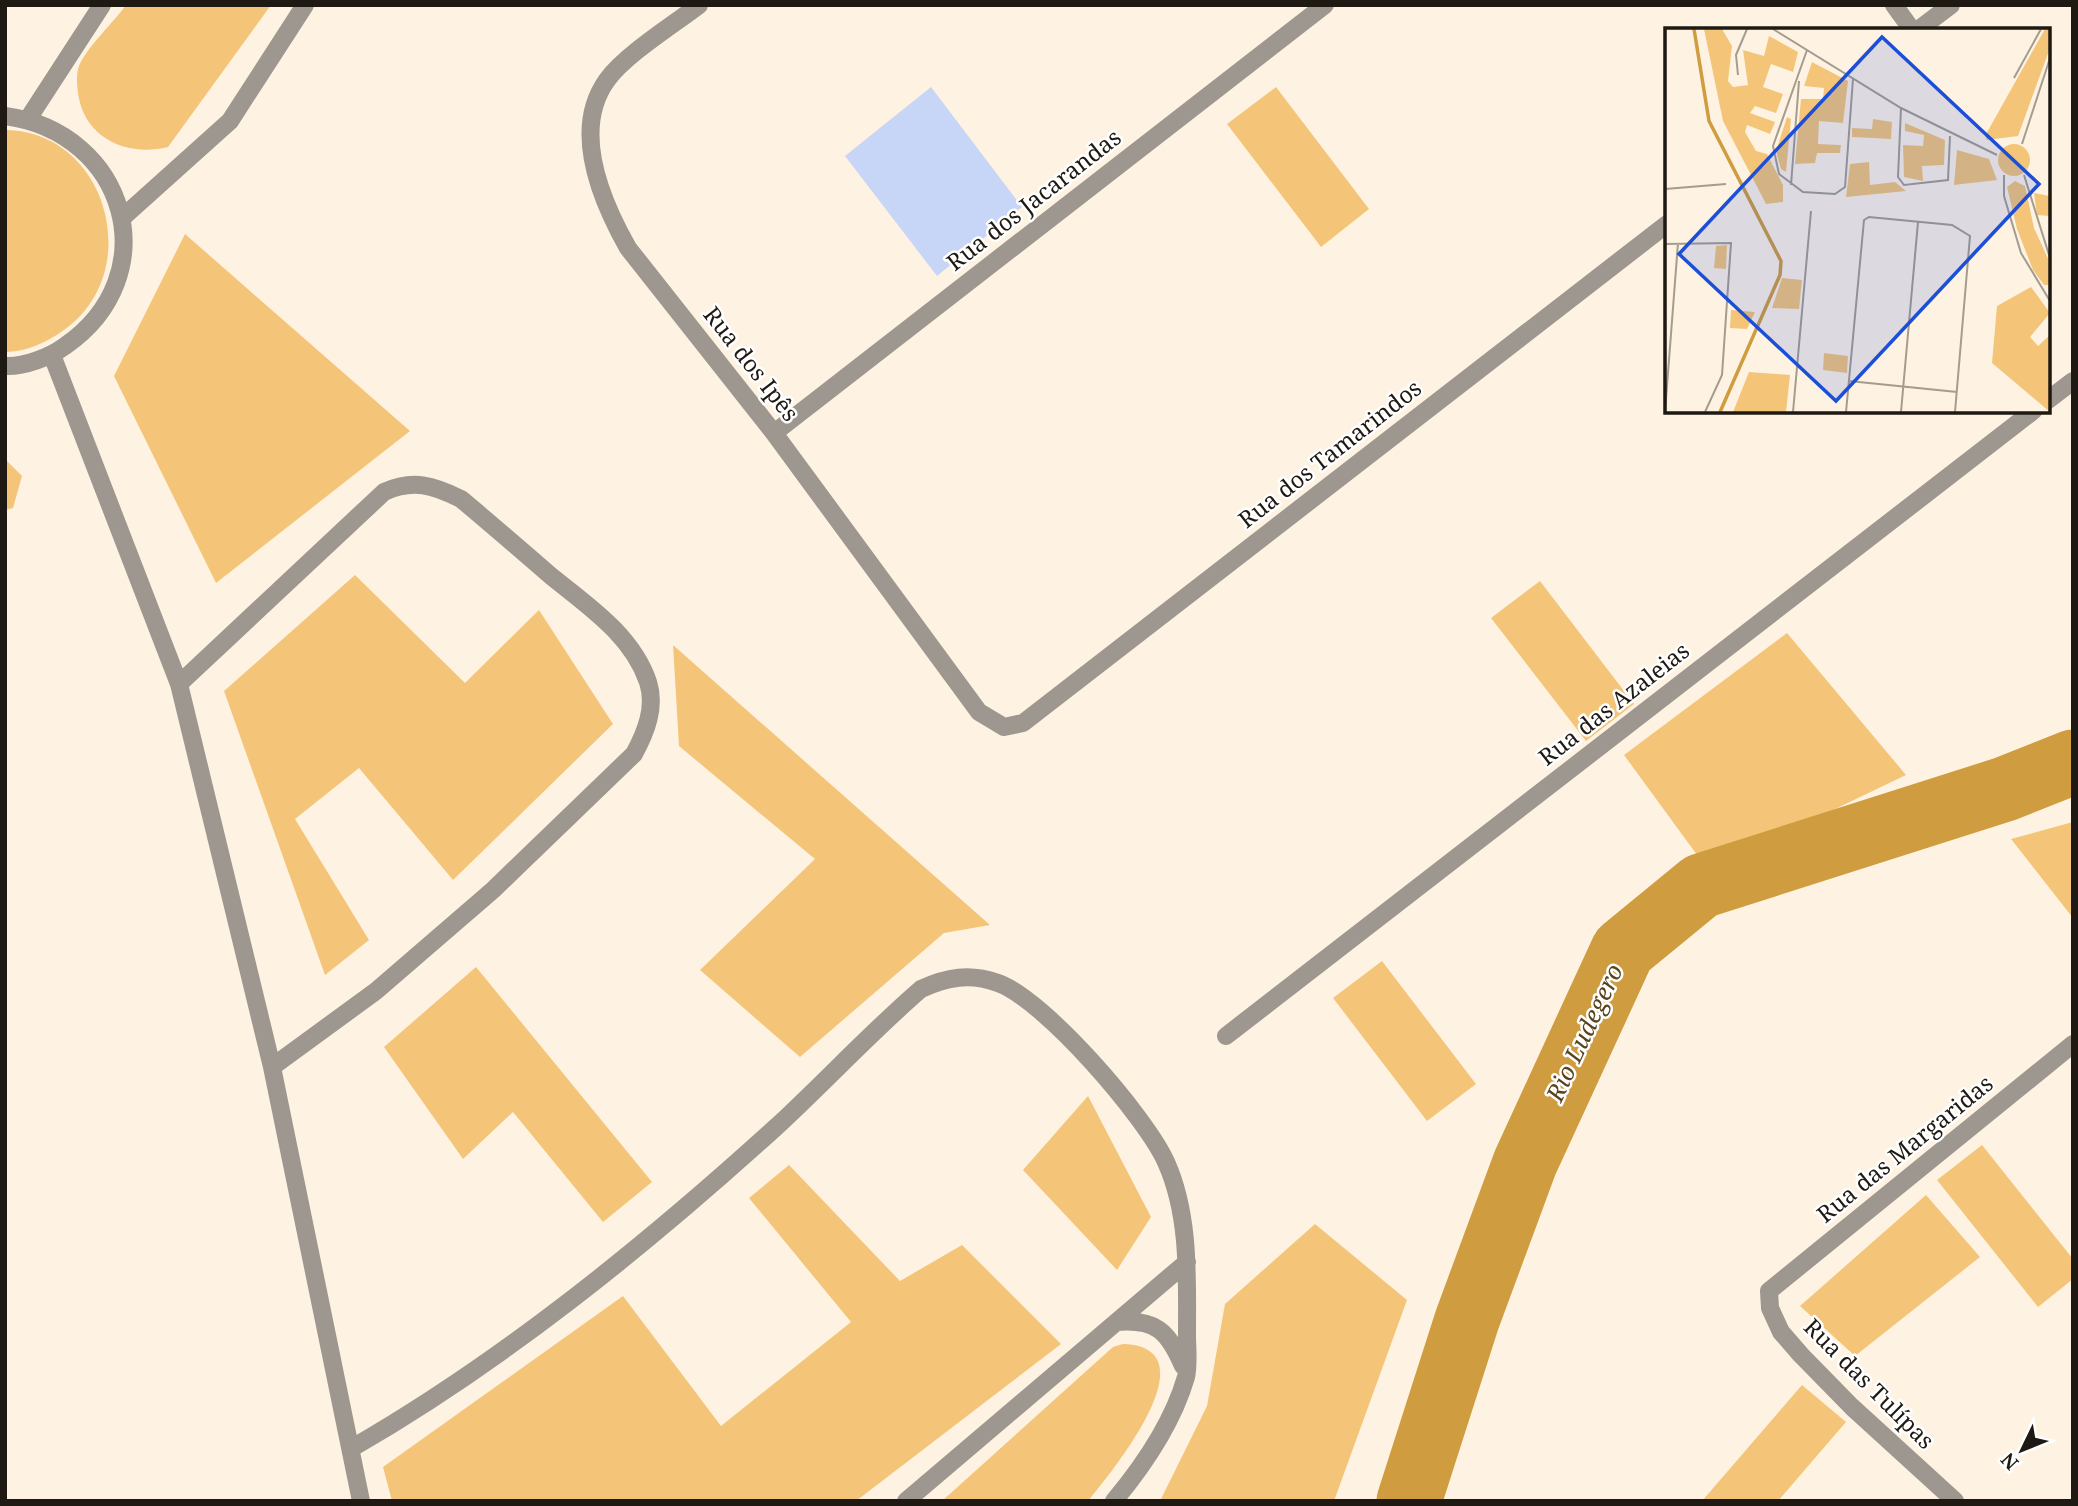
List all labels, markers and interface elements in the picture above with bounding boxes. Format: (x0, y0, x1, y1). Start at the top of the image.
inset map (1665, 28, 2050, 413)
street label: Rua dos Jacarandas (939, 121, 1127, 278)
street label: Rua dos Ipês (697, 299, 807, 427)
street label: Rua dos Tamarindos (1231, 372, 1428, 535)
street label: Rua das Azaleias (1531, 634, 1695, 772)
water label: Rio Ludegero (1537, 958, 1630, 1107)
street label: Rua das Margaridas (1809, 1067, 1999, 1229)
street label: Rua das Tulípas (1797, 1311, 1942, 1456)
north arrow (1987, 1415, 2057, 1485)
text: N (1995, 1447, 2024, 1476)

